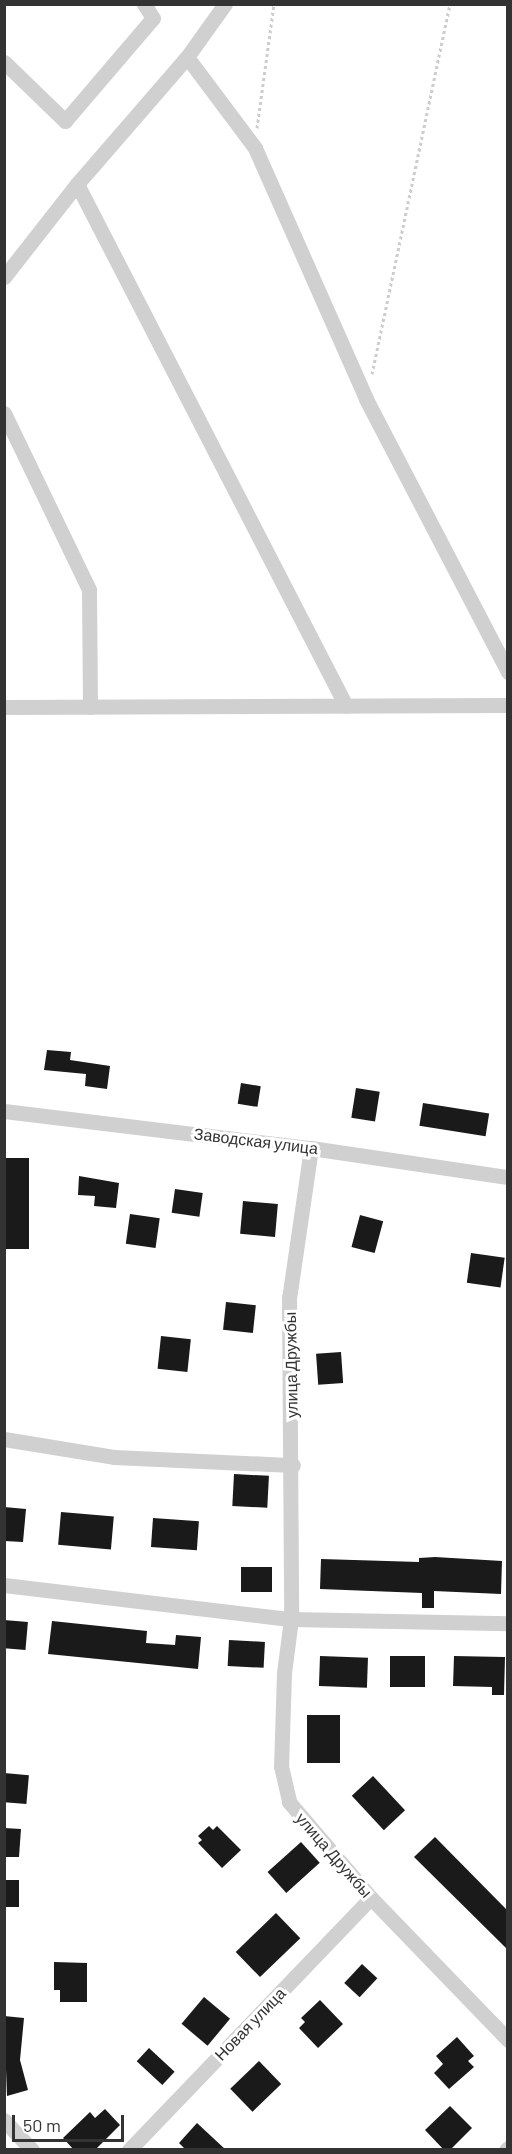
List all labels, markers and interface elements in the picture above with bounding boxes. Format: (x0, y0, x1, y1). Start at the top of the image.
street label: Заводская улица (193, 1124, 319, 1158)
street label: улица Дружбы (280, 1312, 302, 1418)
street label: улица Дружбы (292, 1809, 376, 1901)
street label: Новая улица (211, 1984, 289, 2064)
scale bar (15, 2103, 128, 2141)
text: 50 m (23, 2114, 61, 2136)

